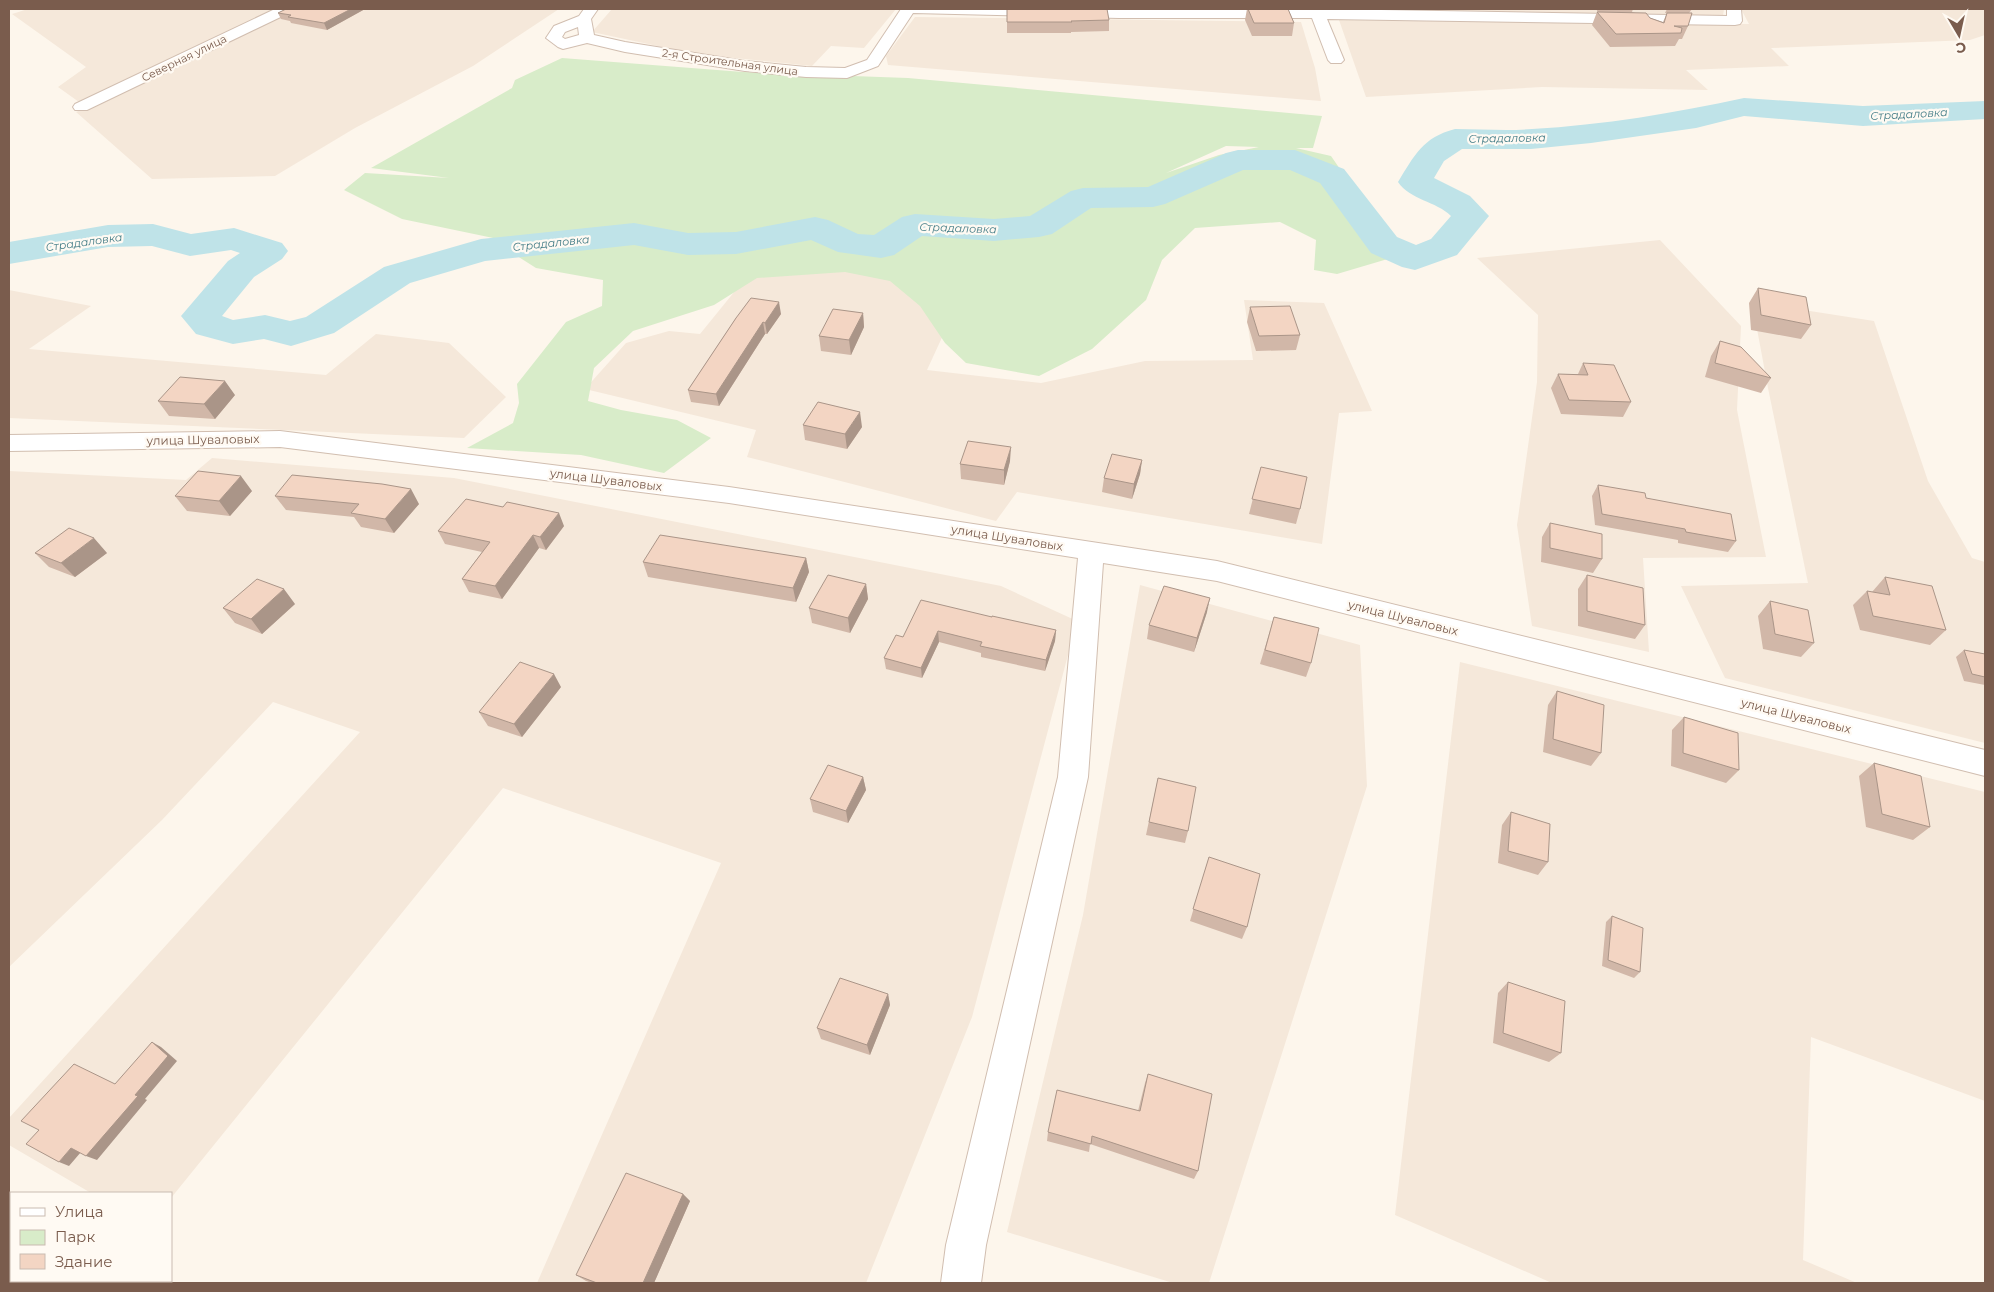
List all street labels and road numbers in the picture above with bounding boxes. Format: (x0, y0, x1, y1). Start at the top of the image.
street label: Северная улица (139, 31, 229, 85)
street label: 2-я Строительная улица (661, 46, 799, 78)
street label: улица Шуваловых (145, 431, 260, 448)
street label: улица Шуваловых (548, 465, 664, 494)
street label: улица Шуваловых (949, 521, 1065, 554)
street label: улица Шуваловых (1346, 596, 1460, 639)
street label: улица Шуваловых (1739, 694, 1853, 737)

